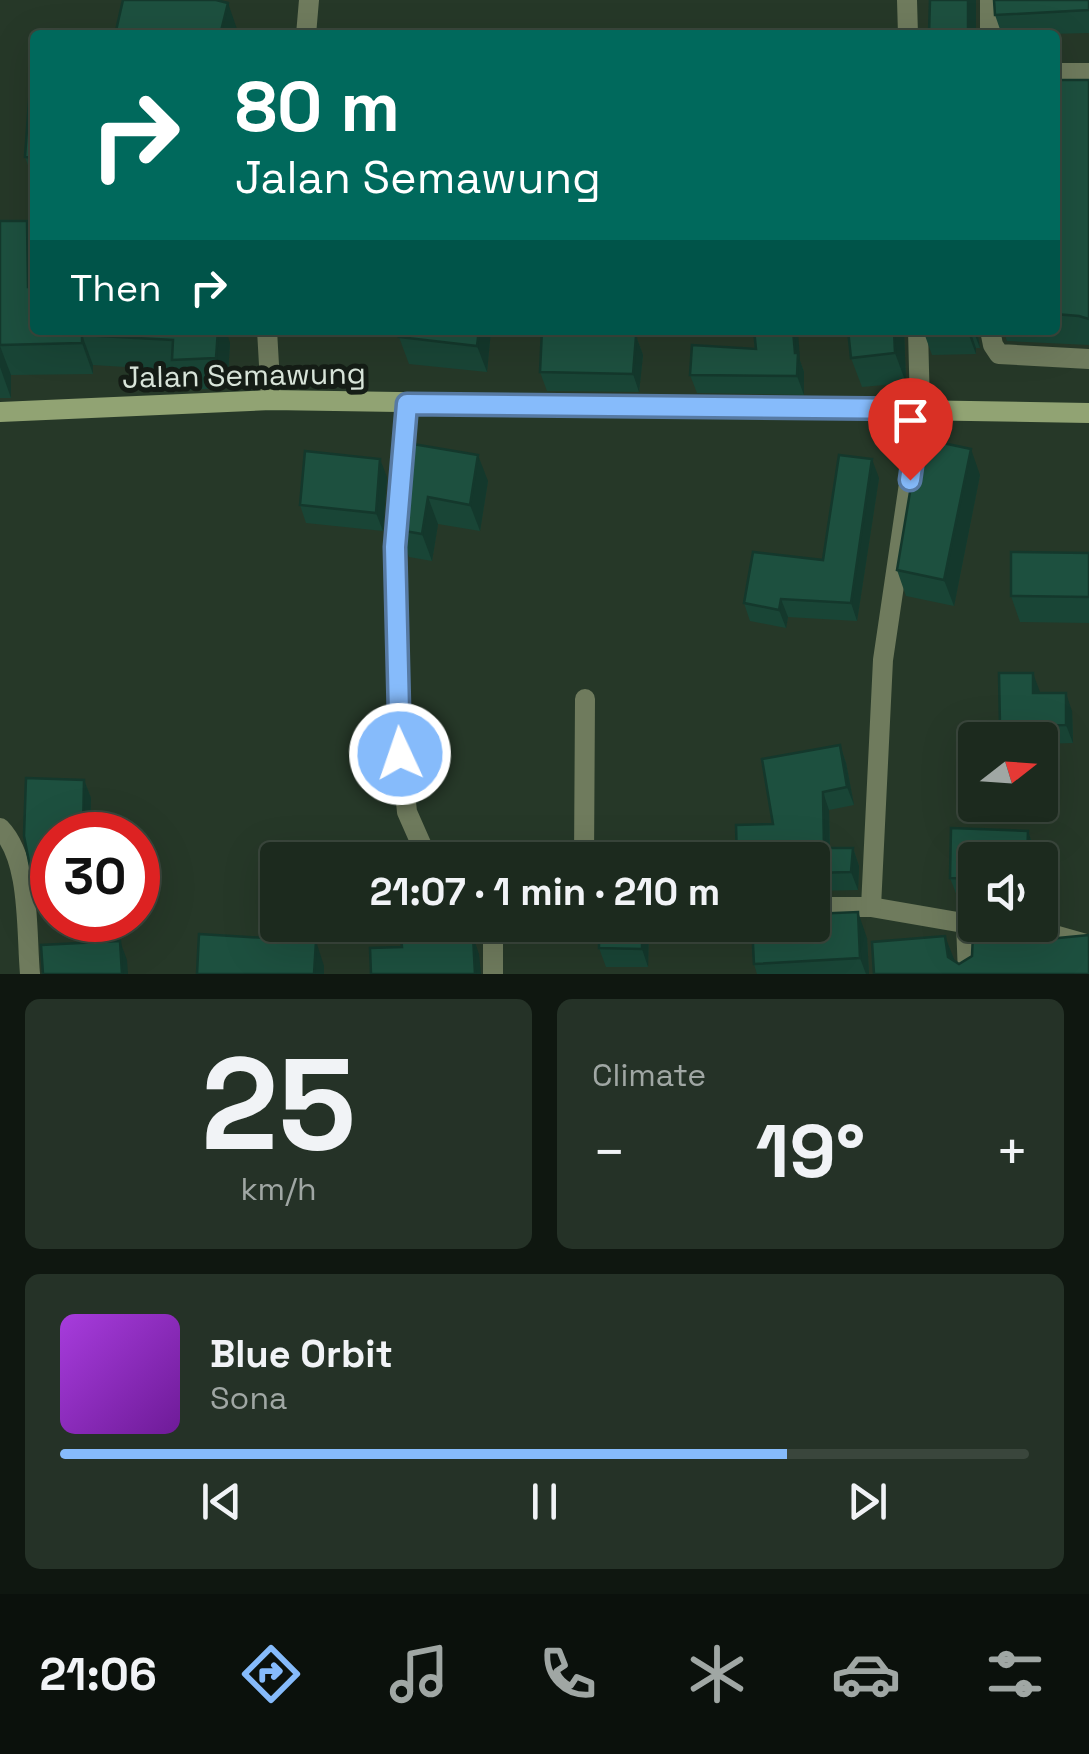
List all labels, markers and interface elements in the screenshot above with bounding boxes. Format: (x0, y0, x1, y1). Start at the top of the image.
text: 80 m (235, 62, 400, 151)
icon: right (70, 70, 200, 200)
text: Jalan Semawung (235, 149, 601, 206)
icon: right (181, 260, 236, 315)
text: Then (70, 264, 161, 312)
street label: Jalan Semawung (122, 353, 366, 397)
pin (868, 378, 953, 481)
icon: arrive (883, 393, 938, 448)
position arrow (348, 702, 452, 806)
north arrow (958, 722, 1058, 822)
map controls (958, 722, 1058, 942)
speed limit sign: 30 (30, 812, 160, 942)
button: sound (958, 842, 1058, 942)
text: 21:07 · 1 min · 210 m (370, 868, 720, 916)
text: 25 (201, 1021, 356, 1187)
text: Climate (592, 1055, 706, 1095)
text: 19° (756, 1103, 865, 1199)
text: − (592, 1117, 626, 1187)
text: + (995, 1117, 1029, 1187)
text: km/h (240, 1169, 317, 1209)
text: Blue Orbit (210, 1330, 393, 1378)
text: Sona (210, 1378, 287, 1418)
icon: previous (194, 1474, 249, 1529)
icon: pause (517, 1474, 572, 1529)
icon: next (840, 1474, 895, 1529)
icon: directions (236, 1639, 306, 1709)
icon: music (384, 1639, 454, 1709)
icon: phone (533, 1639, 603, 1709)
icon: climate (682, 1639, 752, 1709)
icon: car (831, 1639, 901, 1709)
icon: filters (980, 1639, 1050, 1709)
text: 21:06 (39, 1646, 157, 1703)

